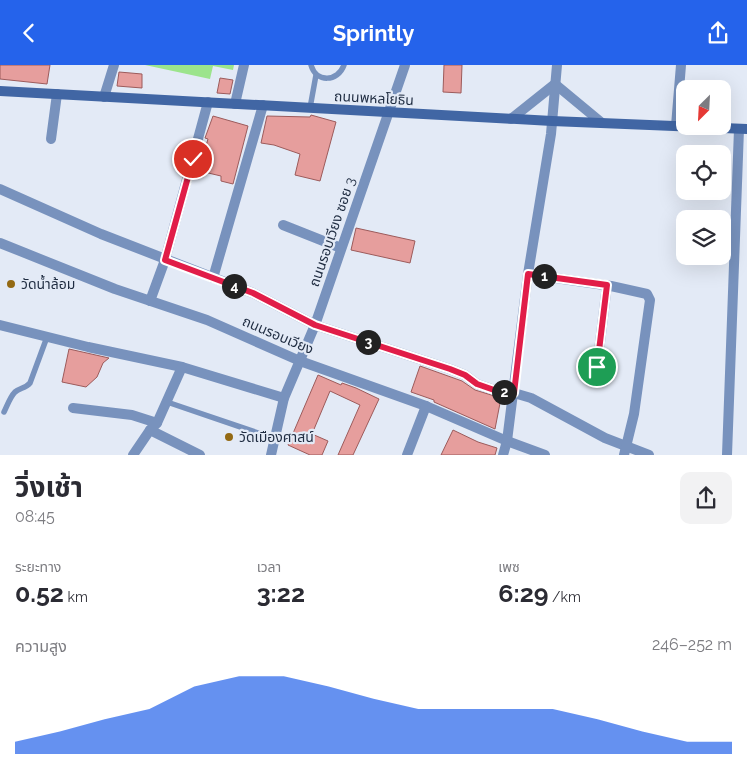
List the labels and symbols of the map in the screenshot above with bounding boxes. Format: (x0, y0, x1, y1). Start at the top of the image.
north arrow (676, 80, 731, 135)
street label: ถนนพหลโยธิน (334, 88, 414, 108)
pin (172, 138, 214, 180)
street label: ถนนรอบเวียง ซอย 3 (306, 175, 358, 289)
pin: 1 (532, 263, 556, 289)
pin: 4 (222, 273, 246, 299)
place label: วัดน้ำล้อม (21, 274, 75, 292)
marker: วัดน้ำล้อม (5, 278, 17, 290)
street label: ถนนรอบเวียง (240, 313, 316, 357)
pin: 3 (356, 329, 380, 355)
pin (576, 346, 618, 388)
pin: 2 (492, 379, 516, 405)
place label: วัดเมืองศาสน์ (239, 429, 314, 445)
marker: วัดเมืองศาสน์ (223, 431, 235, 443)

